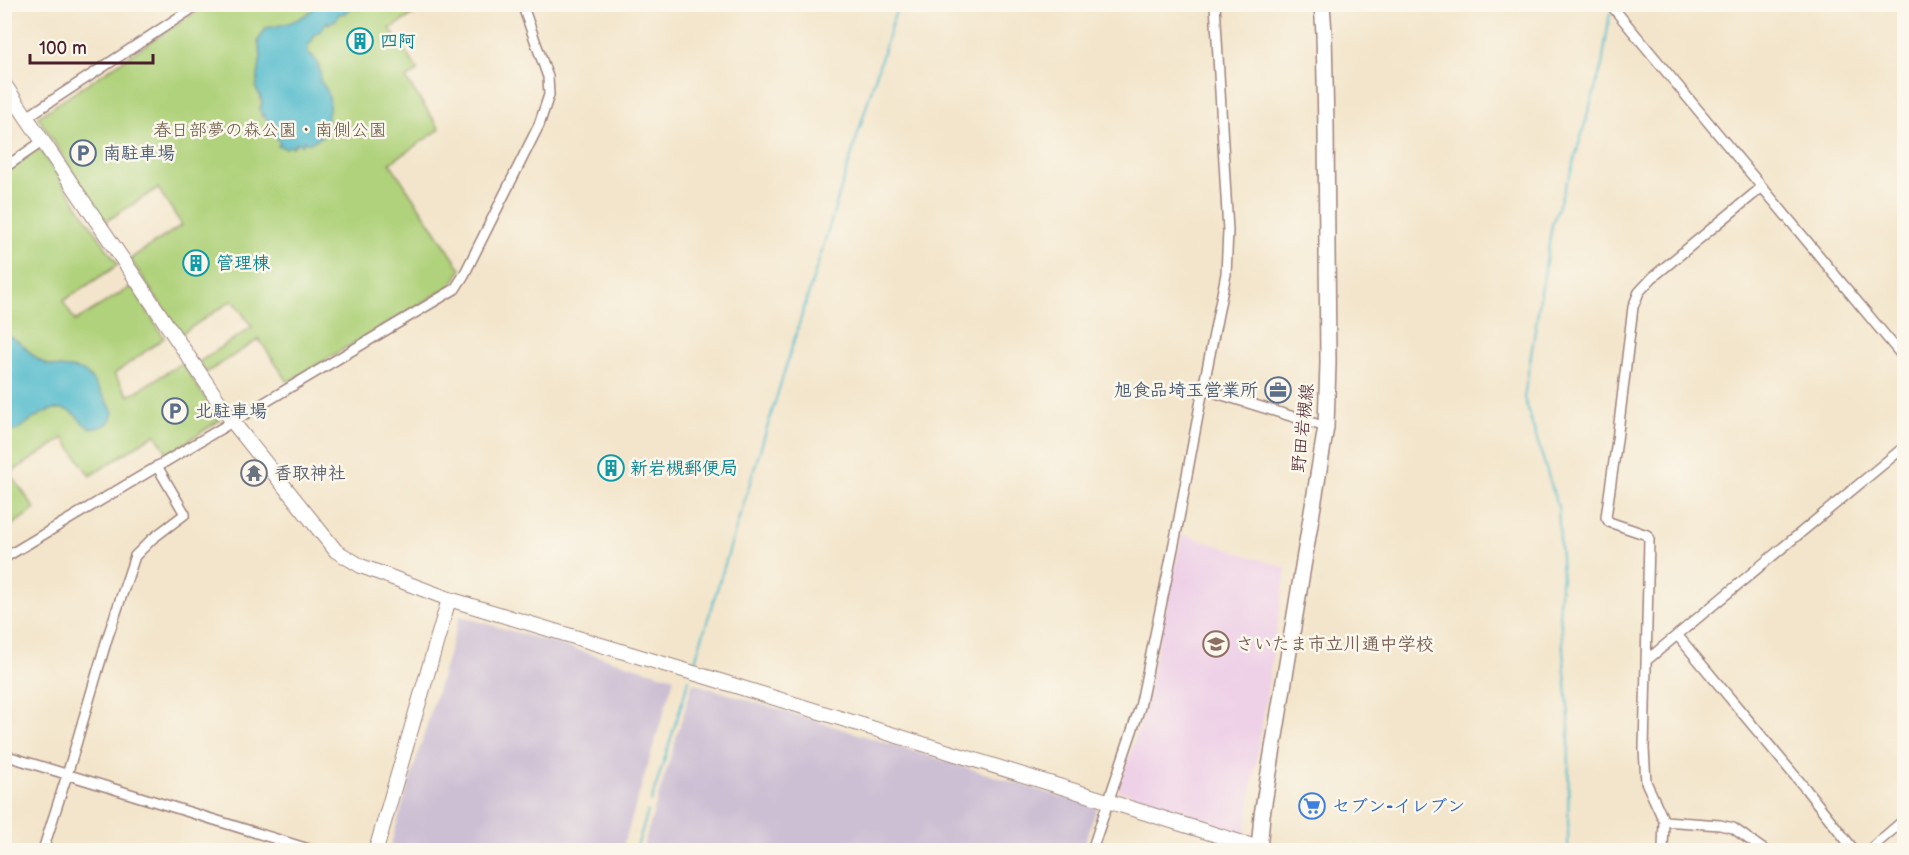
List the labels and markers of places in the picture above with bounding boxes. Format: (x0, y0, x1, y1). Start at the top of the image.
building icon: 四阿 (345, 26, 375, 56)
place label: 四阿 (380, 31, 416, 52)
parking icon: 南駐車場 (68, 138, 98, 168)
place label: 南駐車場 (103, 143, 175, 164)
building icon: 管理棟 (181, 248, 211, 278)
place label: 管理棟 (216, 253, 270, 274)
office icon: 旭食品埼玉営業所 (1263, 375, 1293, 405)
place label: 旭食品埼玉営業所 (1114, 380, 1258, 401)
parking icon: 北駐車場 (160, 396, 190, 426)
place label: 北駐車場 (195, 401, 267, 422)
building icon: 新岩槻郵便局 (596, 453, 626, 483)
temple icon: 香取神社 (239, 458, 269, 488)
place label: 新岩槻郵便局 (630, 458, 738, 479)
place label: 香取神社 (274, 463, 346, 484)
school or university icon: さいたま市立川通中学校 (1201, 629, 1231, 659)
place label: さいたま市立川通中学校 (1236, 634, 1434, 655)
supermarket icon: セブン-イレブン (1297, 791, 1327, 821)
place label: セブン-イレブン (1332, 796, 1465, 817)

